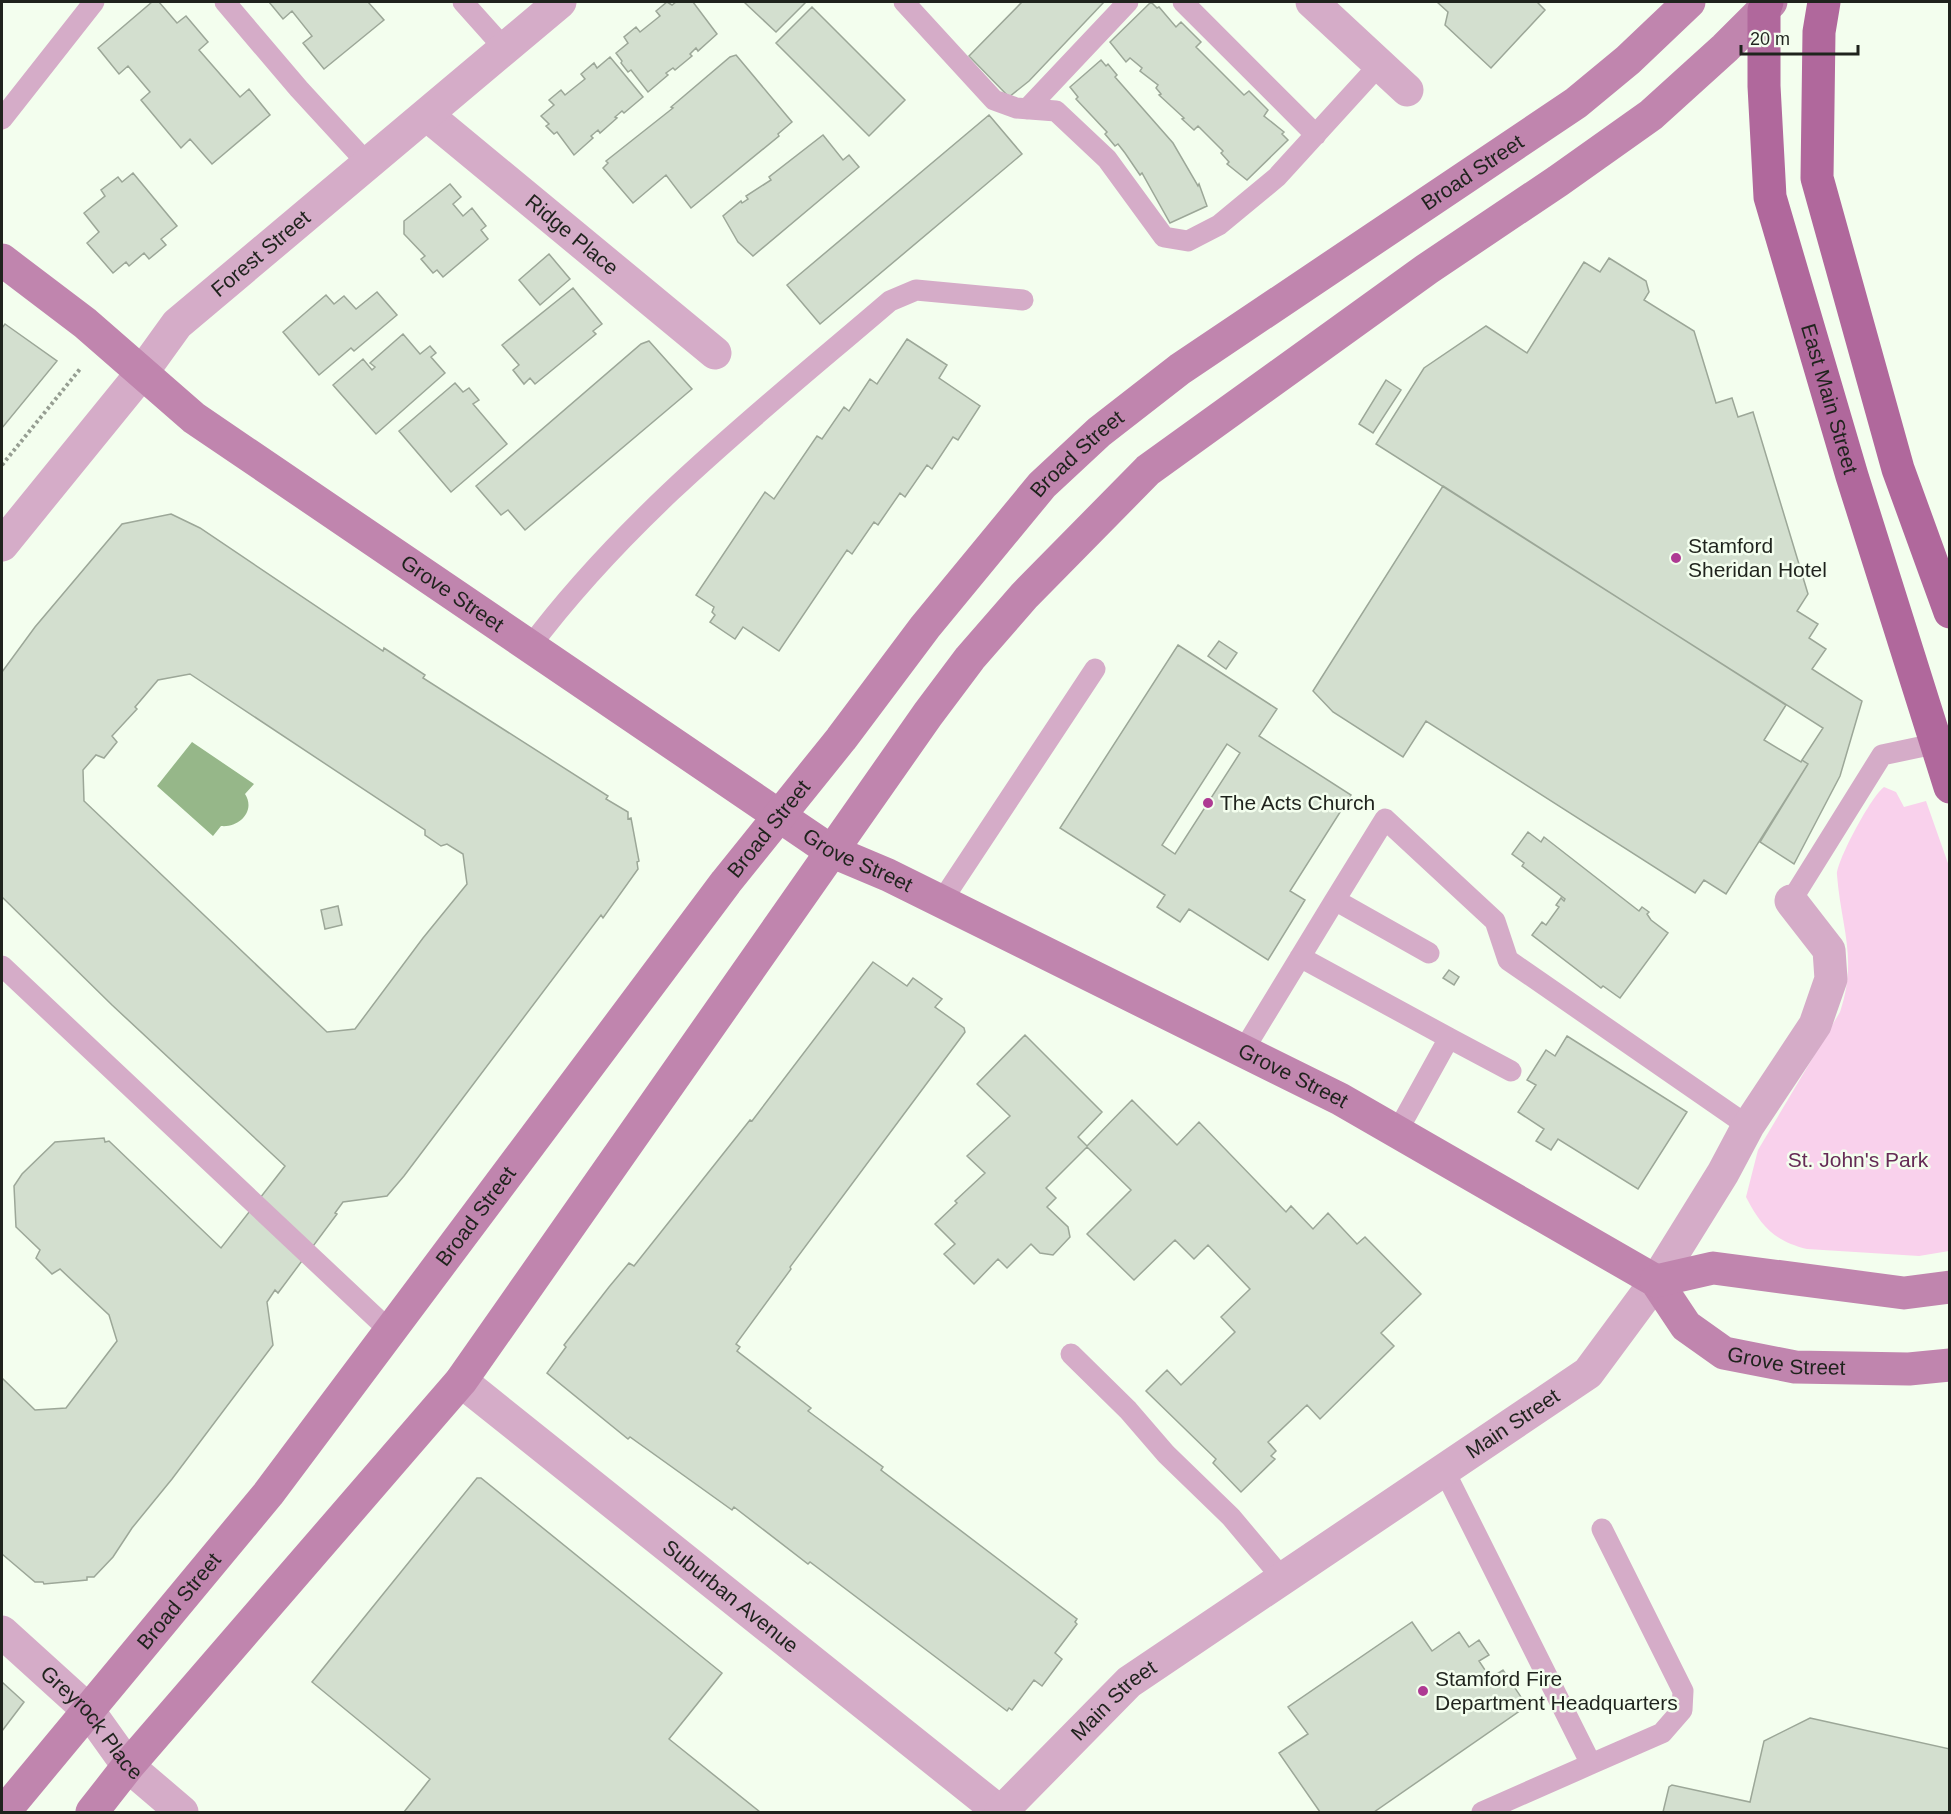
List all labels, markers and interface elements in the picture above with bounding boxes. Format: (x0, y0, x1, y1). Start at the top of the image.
scale bar (1741, 18, 1858, 56)
text: 20 m (1750, 29, 1790, 49)
street label: Broad Street (1417, 130, 1528, 215)
street label: Ridge Place (521, 189, 623, 279)
street label: Forest Street (207, 205, 314, 301)
street label: East Main Street (1797, 321, 1863, 477)
street label: Broad Street (1025, 405, 1128, 501)
place label: Stamford Sheridan Hotel (1688, 534, 1827, 581)
street label: Grove Street (397, 550, 508, 636)
marker: Stamford Sheridan Hotel (1669, 551, 1683, 565)
street label: Broad Street (722, 775, 814, 882)
place label: The Acts Church (1220, 791, 1375, 814)
marker: The Acts Church (1201, 796, 1215, 810)
street label: Grove Street (799, 823, 916, 896)
street label: Grove Street (1235, 1039, 1352, 1112)
park label: St. John's Park (1788, 1148, 1929, 1171)
street label: Broad Street (431, 1162, 520, 1270)
street label: Grove Street (1726, 1342, 1846, 1379)
street label: Main Street (1461, 1384, 1564, 1463)
street label: Suburban Avenue (658, 1535, 803, 1657)
street label: Broad Street (132, 1548, 225, 1654)
street label: Main Street (1066, 1655, 1160, 1745)
street label: Greyrock Place (36, 1661, 147, 1784)
place label: Stamford Fire Department Headquarters (1435, 1667, 1678, 1714)
marker: Stamford Fire Department Headquarters (1416, 1684, 1430, 1698)

